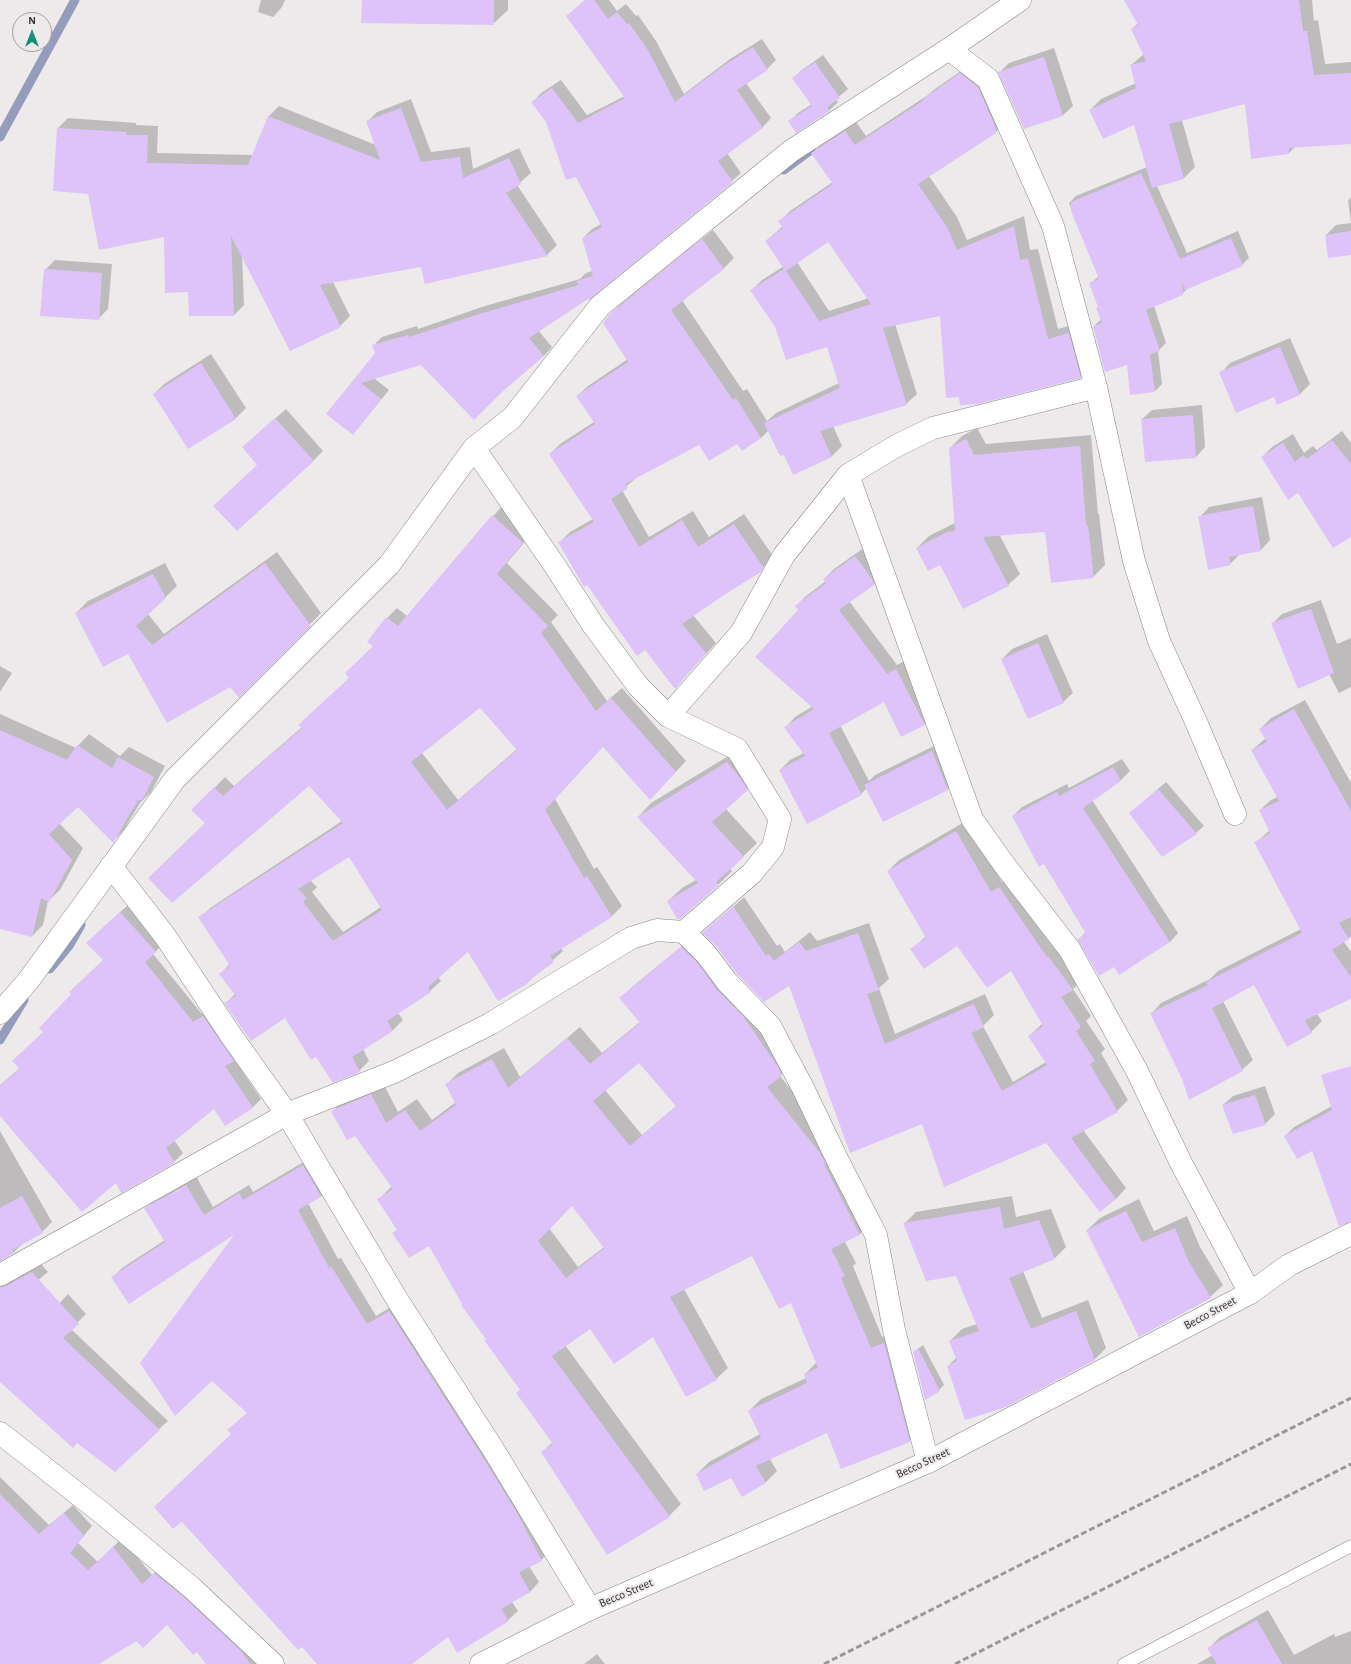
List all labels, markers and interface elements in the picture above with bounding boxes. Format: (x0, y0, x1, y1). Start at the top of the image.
north arrow (12, 12, 52, 52)
text: N (28, 15, 36, 26)
street label: Becco Street (1181, 1293, 1239, 1333)
street label: Becco Street (894, 1444, 952, 1482)
street label: Becco Street (597, 1575, 655, 1611)

